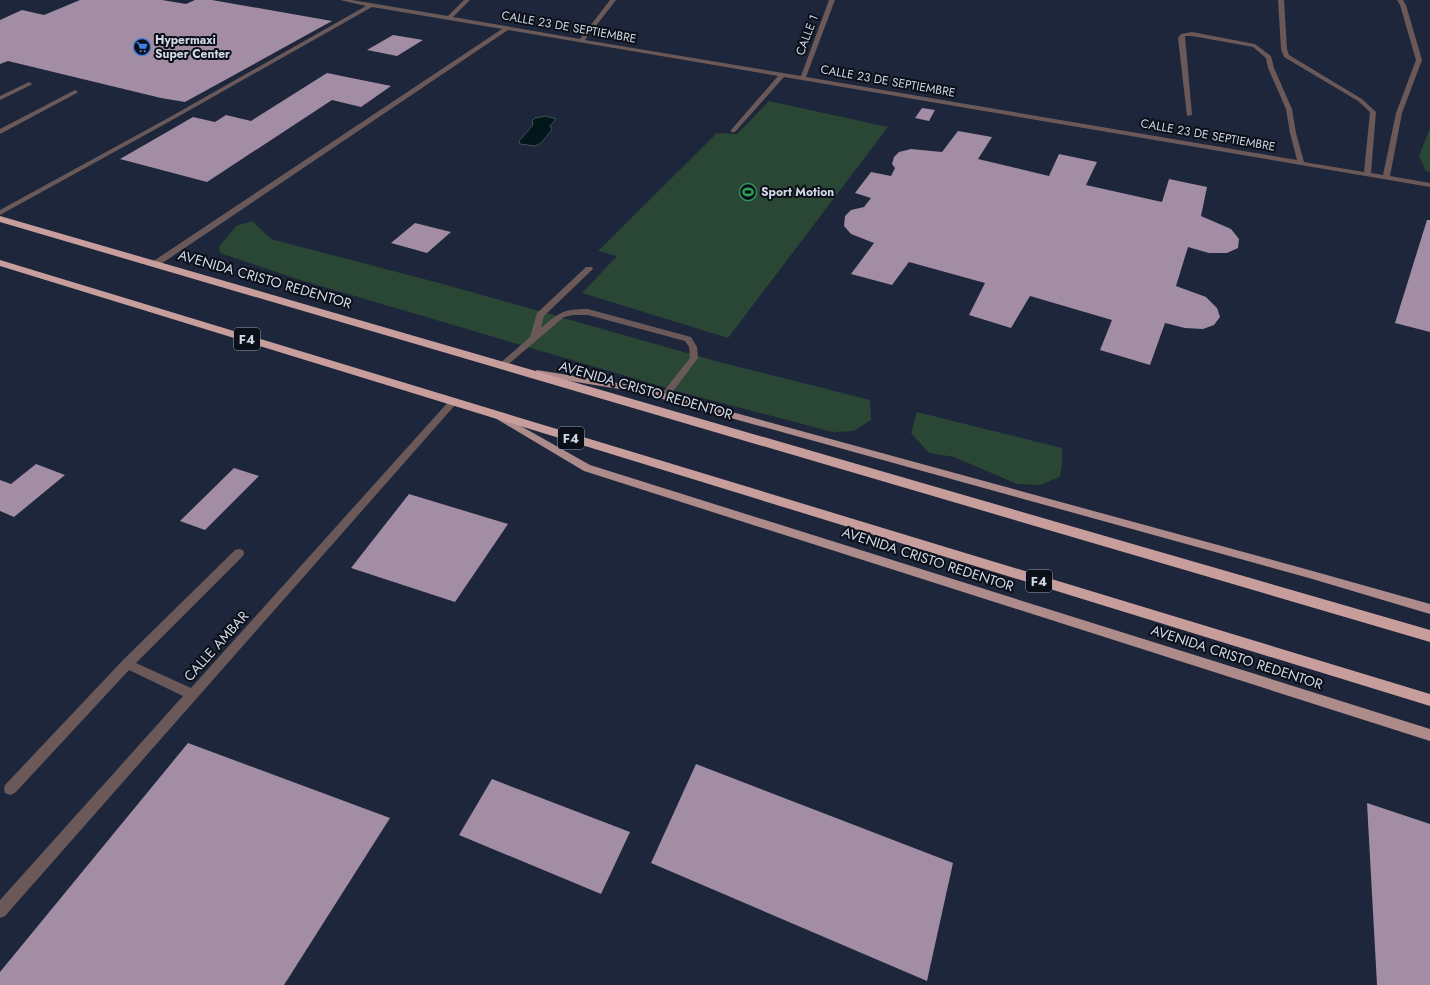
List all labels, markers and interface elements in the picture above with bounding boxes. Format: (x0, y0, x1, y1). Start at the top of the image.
street label: CALLE 23 DE SEPTIEMBRE (500, 6, 638, 48)
street label: CALLE 1 (791, 12, 823, 58)
place label: Hypermaxi Super Center (155, 31, 230, 63)
supermarket icon: Hypermaxi Super Center (132, 37, 152, 57)
street label: CALLE 23 DE SEPTIEMBRE (819, 60, 957, 102)
street label: CALLE 23 DE SEPTIEMBRE (1139, 114, 1277, 156)
sports icon: Sport Motion (738, 182, 758, 202)
place label: Sport Motion (761, 183, 834, 201)
street label: AVENIDA CRISTO REDENTOR (176, 245, 354, 313)
road number: F4 (234, 328, 260, 350)
street label: AVENIDA CRISTO REDENTOR (557, 356, 735, 424)
road number: F4 (558, 427, 584, 449)
street label: AVENIDA CRISTO REDENTOR (840, 522, 1017, 596)
road number: F4 (1026, 570, 1052, 592)
street label: CALLE AMBAR (179, 606, 253, 686)
street label: AVENIDA CRISTO REDENTOR (1149, 620, 1326, 694)

